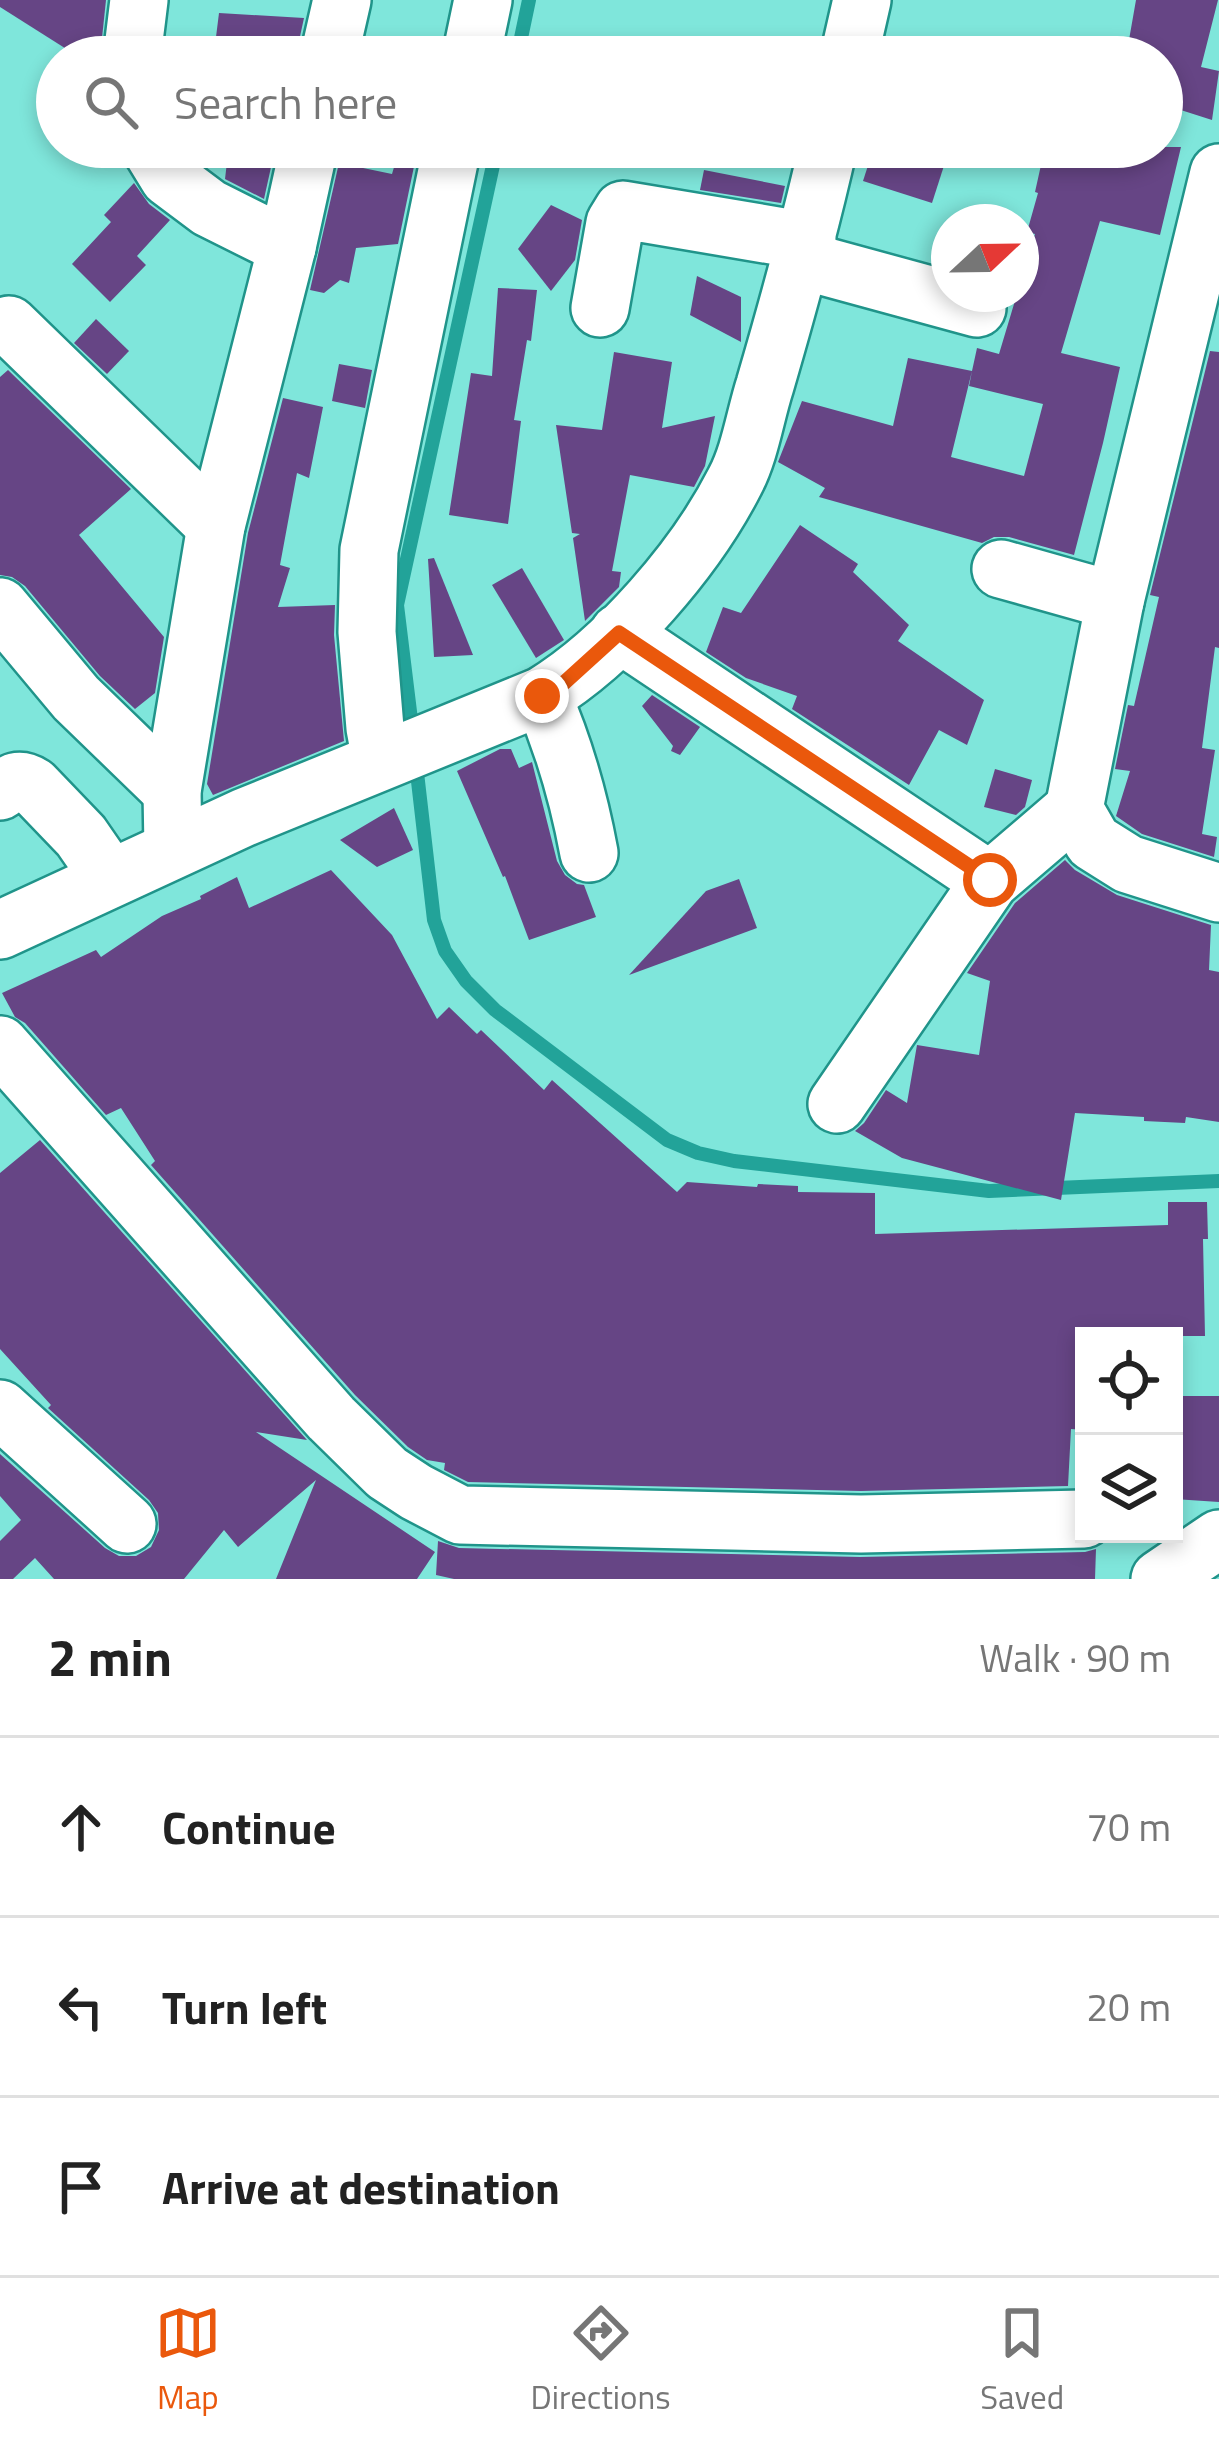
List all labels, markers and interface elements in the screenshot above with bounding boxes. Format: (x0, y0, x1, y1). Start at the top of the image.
search box (36, 36, 1183, 168)
text: Search here (174, 68, 397, 136)
icon: search (78, 69, 144, 135)
north arrow (931, 204, 1039, 312)
route end (515, 669, 569, 723)
route start (963, 853, 1017, 907)
map controls (1075, 1327, 1183, 1543)
button: locate (1075, 1327, 1183, 1435)
button: layers (1075, 1435, 1183, 1543)
text: 2 min (48, 1618, 172, 1696)
text: Walk · 90 m (979, 1628, 1171, 1687)
text: Continue (162, 1793, 336, 1861)
icon: ahead (48, 1794, 114, 1860)
text: 70 m (1086, 1797, 1171, 1856)
text: Turn left (162, 1973, 327, 2041)
icon: left (48, 1974, 114, 2040)
text: 20 m (1086, 1977, 1171, 2036)
text: Arrive at destination (162, 2153, 560, 2221)
icon: arrive (48, 2154, 114, 2220)
tab: Map (155, 2300, 221, 2422)
tab: Directions (531, 2300, 670, 2422)
tab: Saved (980, 2300, 1064, 2422)

